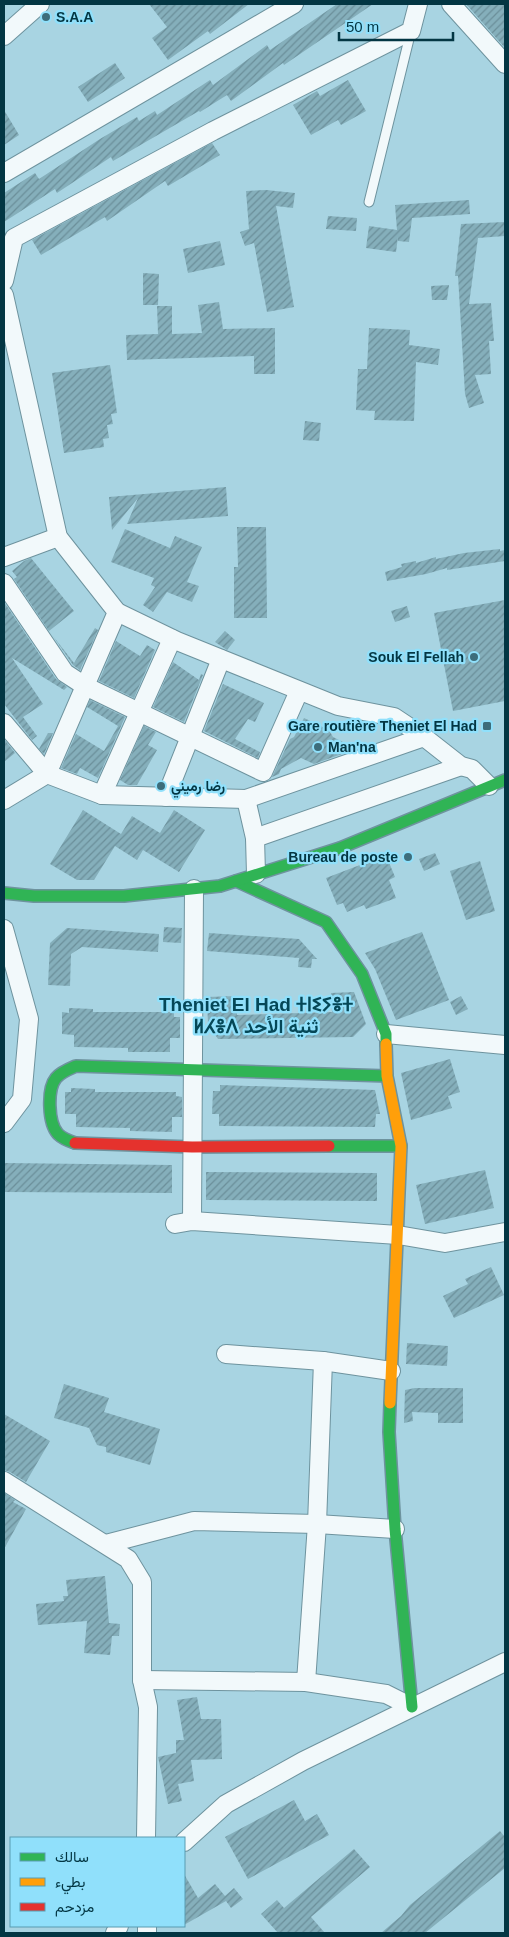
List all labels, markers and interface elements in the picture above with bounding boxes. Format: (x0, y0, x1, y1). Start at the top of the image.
place label: S.A.A (56, 9, 93, 25)
scale bar (339, 10, 453, 42)
marker: S.A.A (40, 11, 52, 23)
text: 50 m (346, 18, 379, 35)
place label: Souk El Fellah (368, 649, 464, 665)
marker: Souk El Fellah (468, 651, 480, 663)
place label: Gare routière Theniet El Had (288, 718, 477, 734)
marker: Gare routière Theniet El Had (481, 720, 493, 732)
place label: Man'na (328, 739, 376, 755)
marker: Man'na (312, 741, 324, 753)
place label: رضا رميني (171, 778, 225, 798)
marker: رضا رميني (155, 780, 167, 792)
place label: Bureau de poste (288, 849, 398, 865)
marker: Bureau de poste (402, 851, 414, 863)
district label: Theniet El Had ⵜⵏⵉⵢⴻⵜ ⵍⵃⴻⴷ ثنية الأحد (159, 994, 354, 1038)
legend (10, 1837, 185, 1927)
text: سالك (55, 1848, 89, 1865)
text: بطيء (55, 1873, 85, 1895)
text: مزدحم (55, 1898, 94, 1917)

